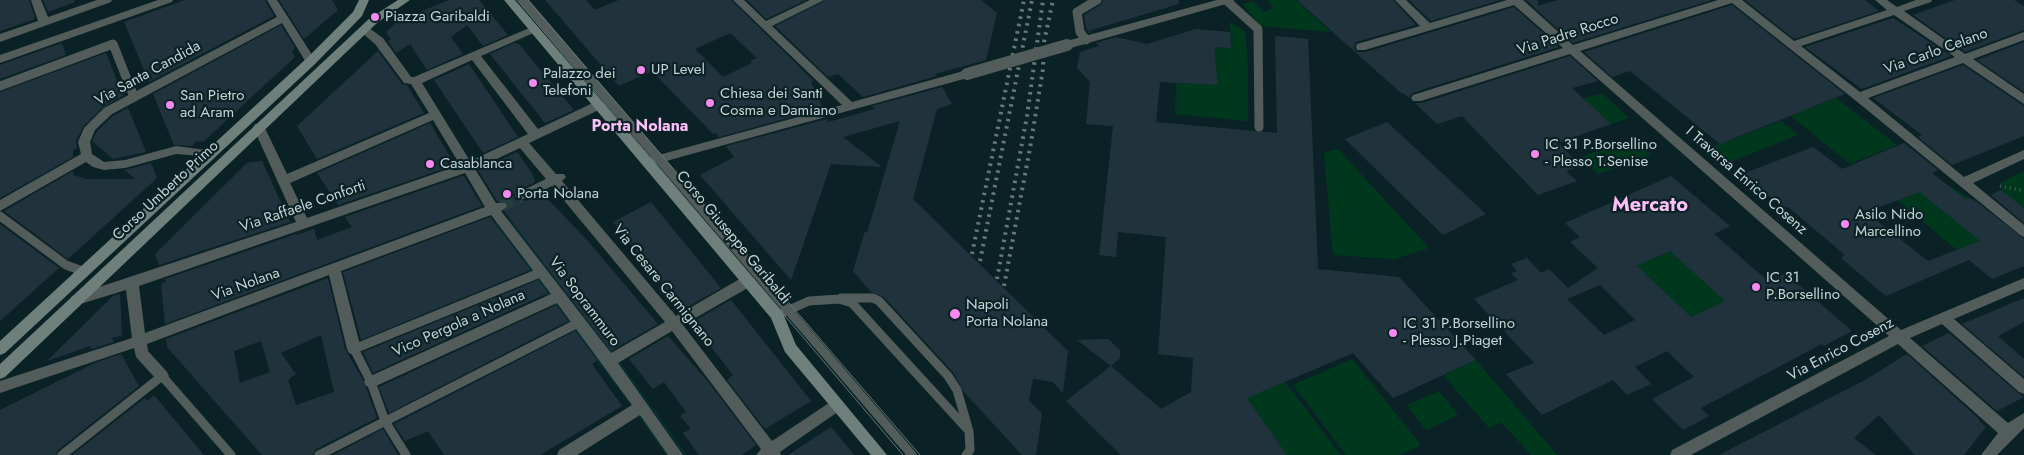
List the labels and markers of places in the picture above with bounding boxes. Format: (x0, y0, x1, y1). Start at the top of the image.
place label: Piazza Garibaldi (385, 8, 490, 26)
marker: Piazza Garibaldi (369, 11, 381, 23)
place label: UP Level (651, 61, 705, 79)
marker: UP Level (635, 64, 647, 76)
place label: Palazzo dei Telefoni (543, 65, 616, 100)
marker: Palazzo dei Telefoni (527, 77, 539, 89)
place label: Chiesa dei Santi Cosma e Damiano (720, 85, 836, 120)
place label: San Pietro ad Aram (180, 87, 244, 122)
marker: Chiesa dei Santi Cosma e Damiano (704, 97, 716, 109)
marker: San Pietro ad Aram (164, 99, 176, 111)
place label: IC 31 P.Borsellino - Plesso T.Senise (1545, 136, 1657, 171)
marker: IC 31 P.Borsellino - Plesso T.Senise (1529, 148, 1541, 160)
place label: Casablanca (440, 155, 512, 173)
marker: Casablanca (424, 158, 436, 170)
place label: Porta Nolana (517, 185, 599, 203)
marker: Porta Nolana (501, 188, 513, 200)
place label: Asilo Nido Marcellino (1855, 206, 1923, 241)
marker: Asilo Nido Marcellino (1839, 218, 1851, 230)
place label: IC 31 P.Borsellino (1766, 269, 1840, 304)
marker: IC 31 P.Borsellino (1750, 281, 1762, 293)
place label: Napoli Porta Nolana (966, 296, 1048, 331)
marker: Napoli Porta Nolana (948, 307, 962, 321)
place label: IC 31 P.Borsellino - Plesso J.Piaget (1403, 315, 1515, 350)
marker: IC 31 P.Borsellino - Plesso J.Piaget (1387, 327, 1399, 339)

